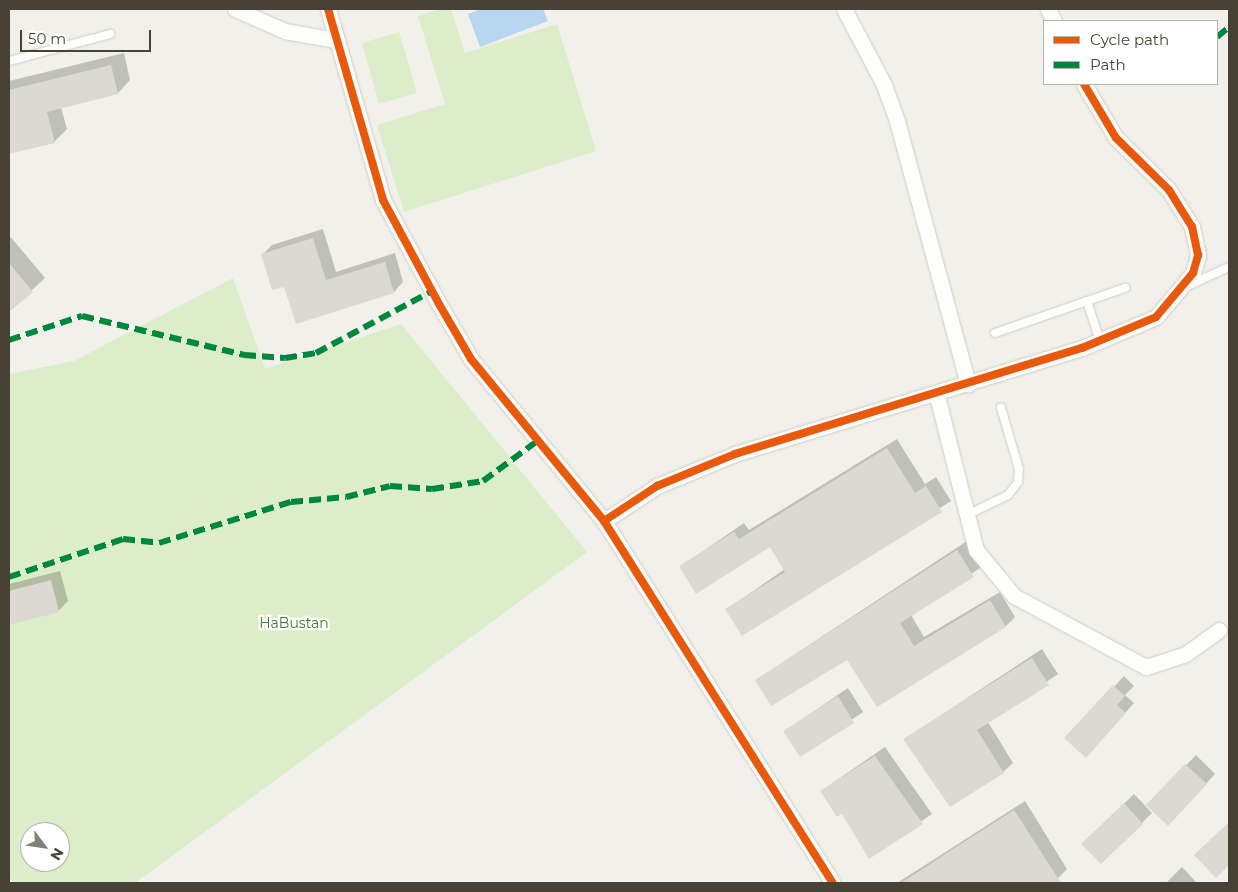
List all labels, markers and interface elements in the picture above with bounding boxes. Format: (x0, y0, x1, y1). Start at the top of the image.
scale bar (22, 20, 154, 52)
legend (1043, 20, 1218, 85)
text: 50 m (28, 29, 66, 48)
text: Cycle path (1090, 30, 1169, 49)
text: Path (1090, 55, 1126, 74)
park label: HaBustan (259, 615, 329, 631)
north arrow (20, 822, 70, 872)
text: N (46, 845, 68, 864)

